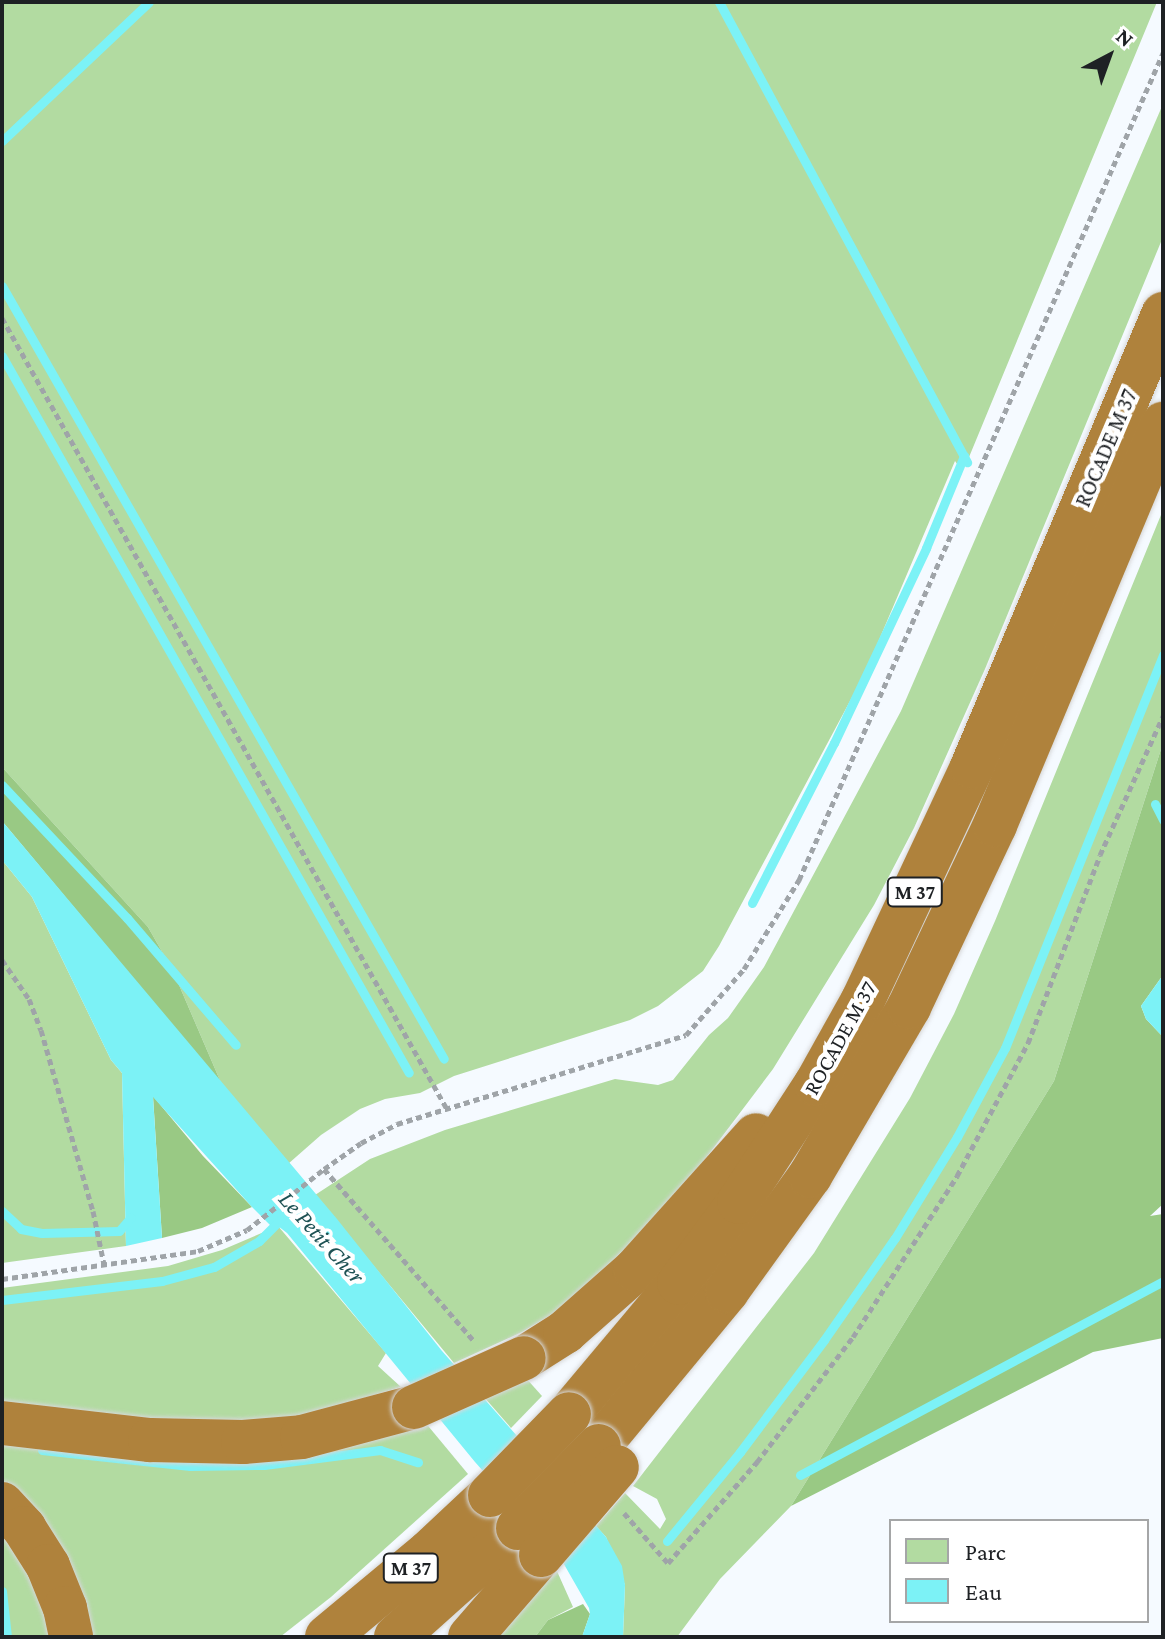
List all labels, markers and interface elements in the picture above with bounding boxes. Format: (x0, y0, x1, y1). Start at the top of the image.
north arrow (1069, 16, 1149, 96)
text: N (1111, 23, 1139, 52)
street label: ROCADE M 37 (1069, 385, 1143, 511)
road number: M 37 (885, 876, 945, 908)
street label: ROCADE M 37 (798, 977, 882, 1099)
water label: Le Petit Cher (273, 1185, 371, 1289)
legend (889, 1519, 1149, 1623)
text: Parc (965, 1538, 1006, 1565)
road number: M 37 (381, 1552, 441, 1584)
text: Eau (965, 1578, 1002, 1605)

